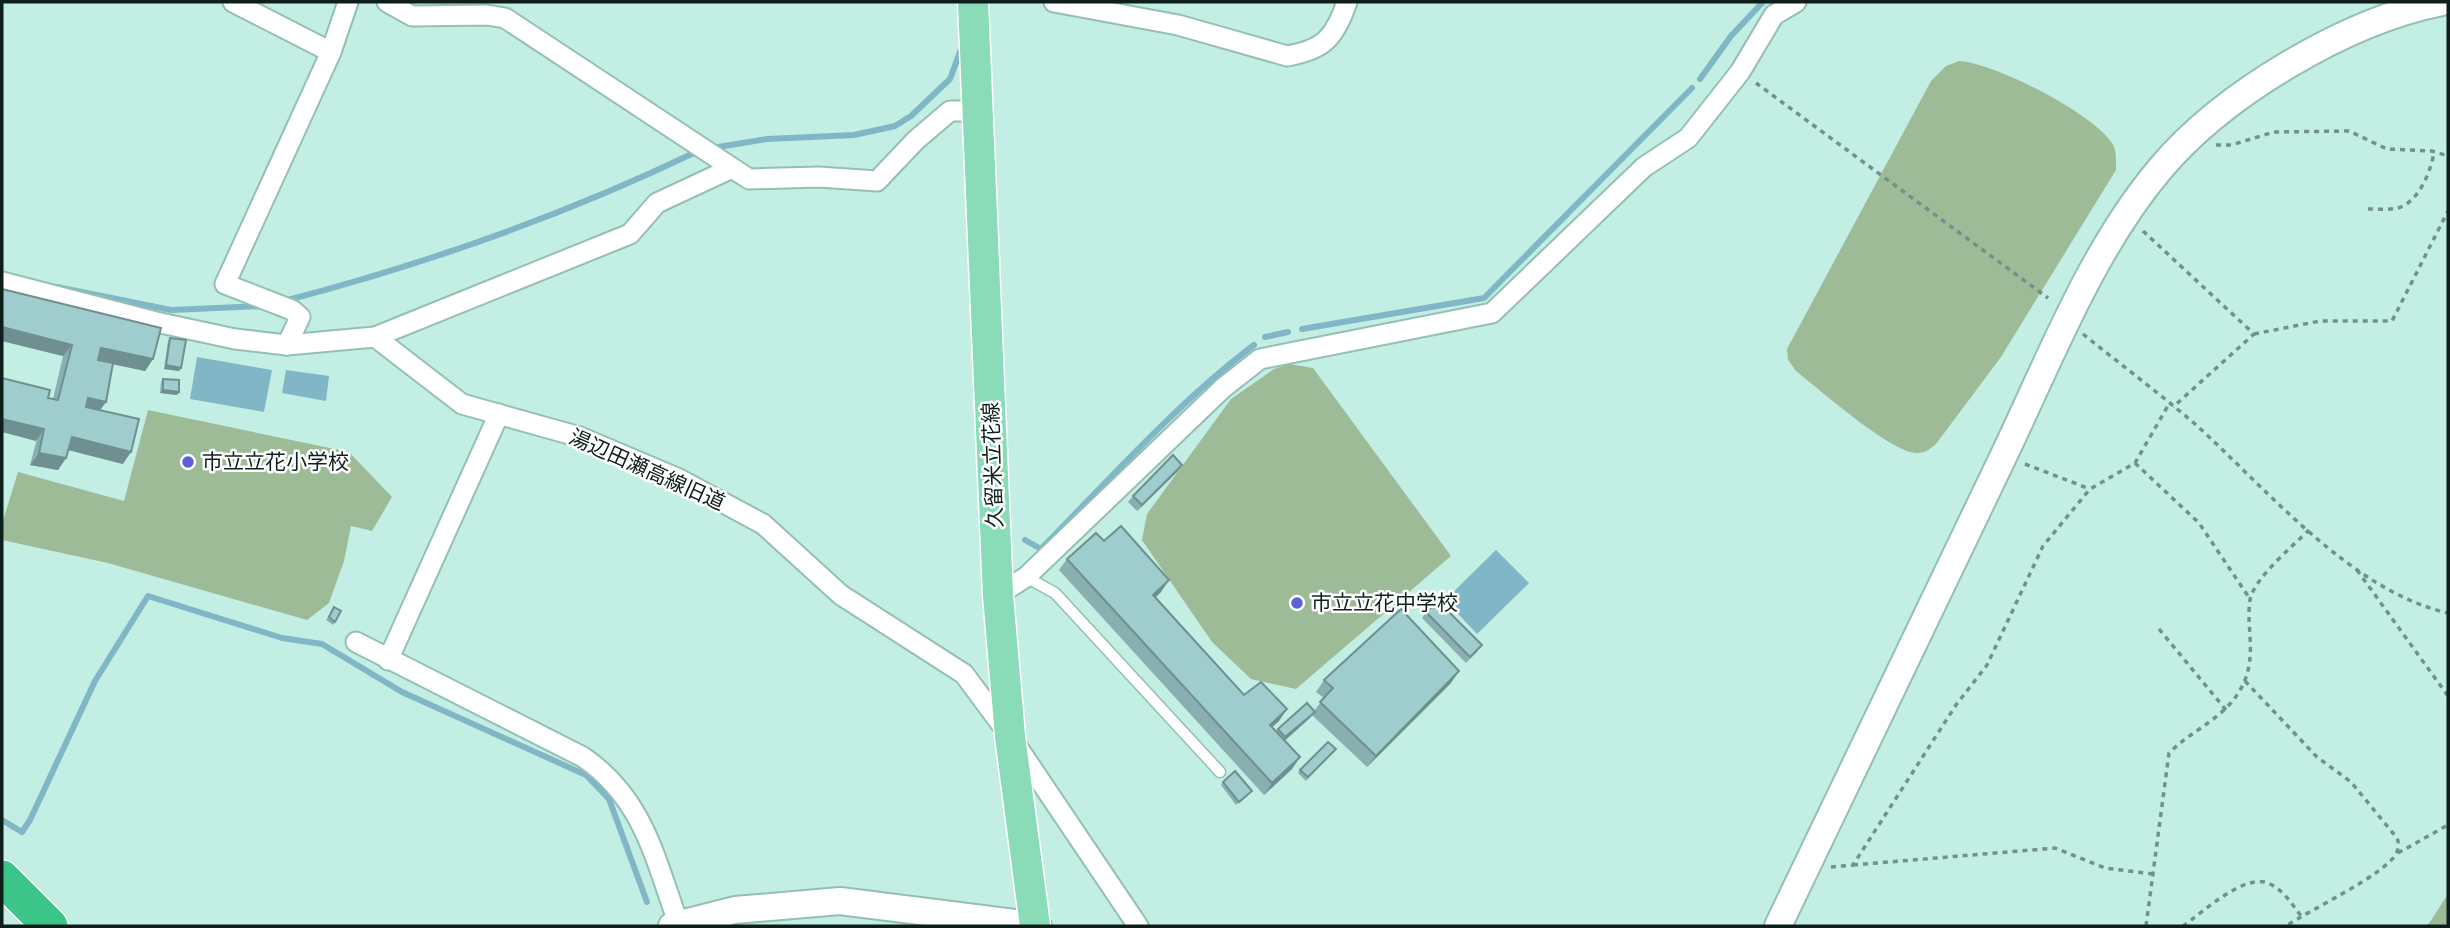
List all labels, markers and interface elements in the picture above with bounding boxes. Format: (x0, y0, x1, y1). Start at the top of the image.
street label: 久留米立花線 (978, 402, 1008, 528)
street label: 湯辺田瀬高線旧道 (565, 424, 729, 516)
place label: 市立立花小学校 (202, 449, 349, 475)
marker: 市立立花小学校 (180, 454, 196, 470)
place label: 市立立花中学校 (1311, 590, 1458, 616)
marker: 市立立花中学校 (1289, 595, 1305, 611)

